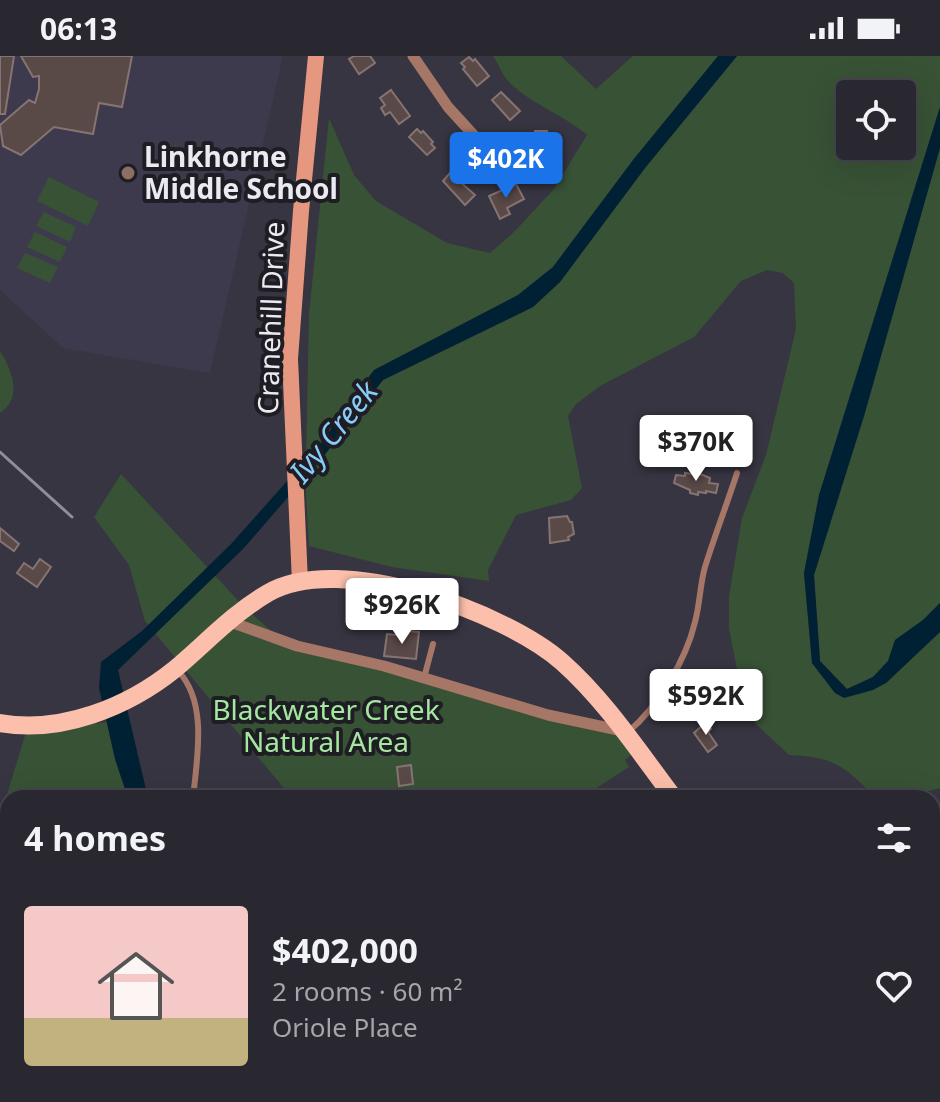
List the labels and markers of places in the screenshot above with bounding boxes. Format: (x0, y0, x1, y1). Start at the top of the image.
pin: $402K (450, 132, 562, 200)
place label: Linkhorne Middle School (144, 137, 338, 207)
marker: Linkhorne Middle School (119, 164, 137, 182)
pin: $370K (640, 415, 752, 483)
pin: $926K (346, 578, 458, 646)
pin: $592K (650, 669, 762, 737)

